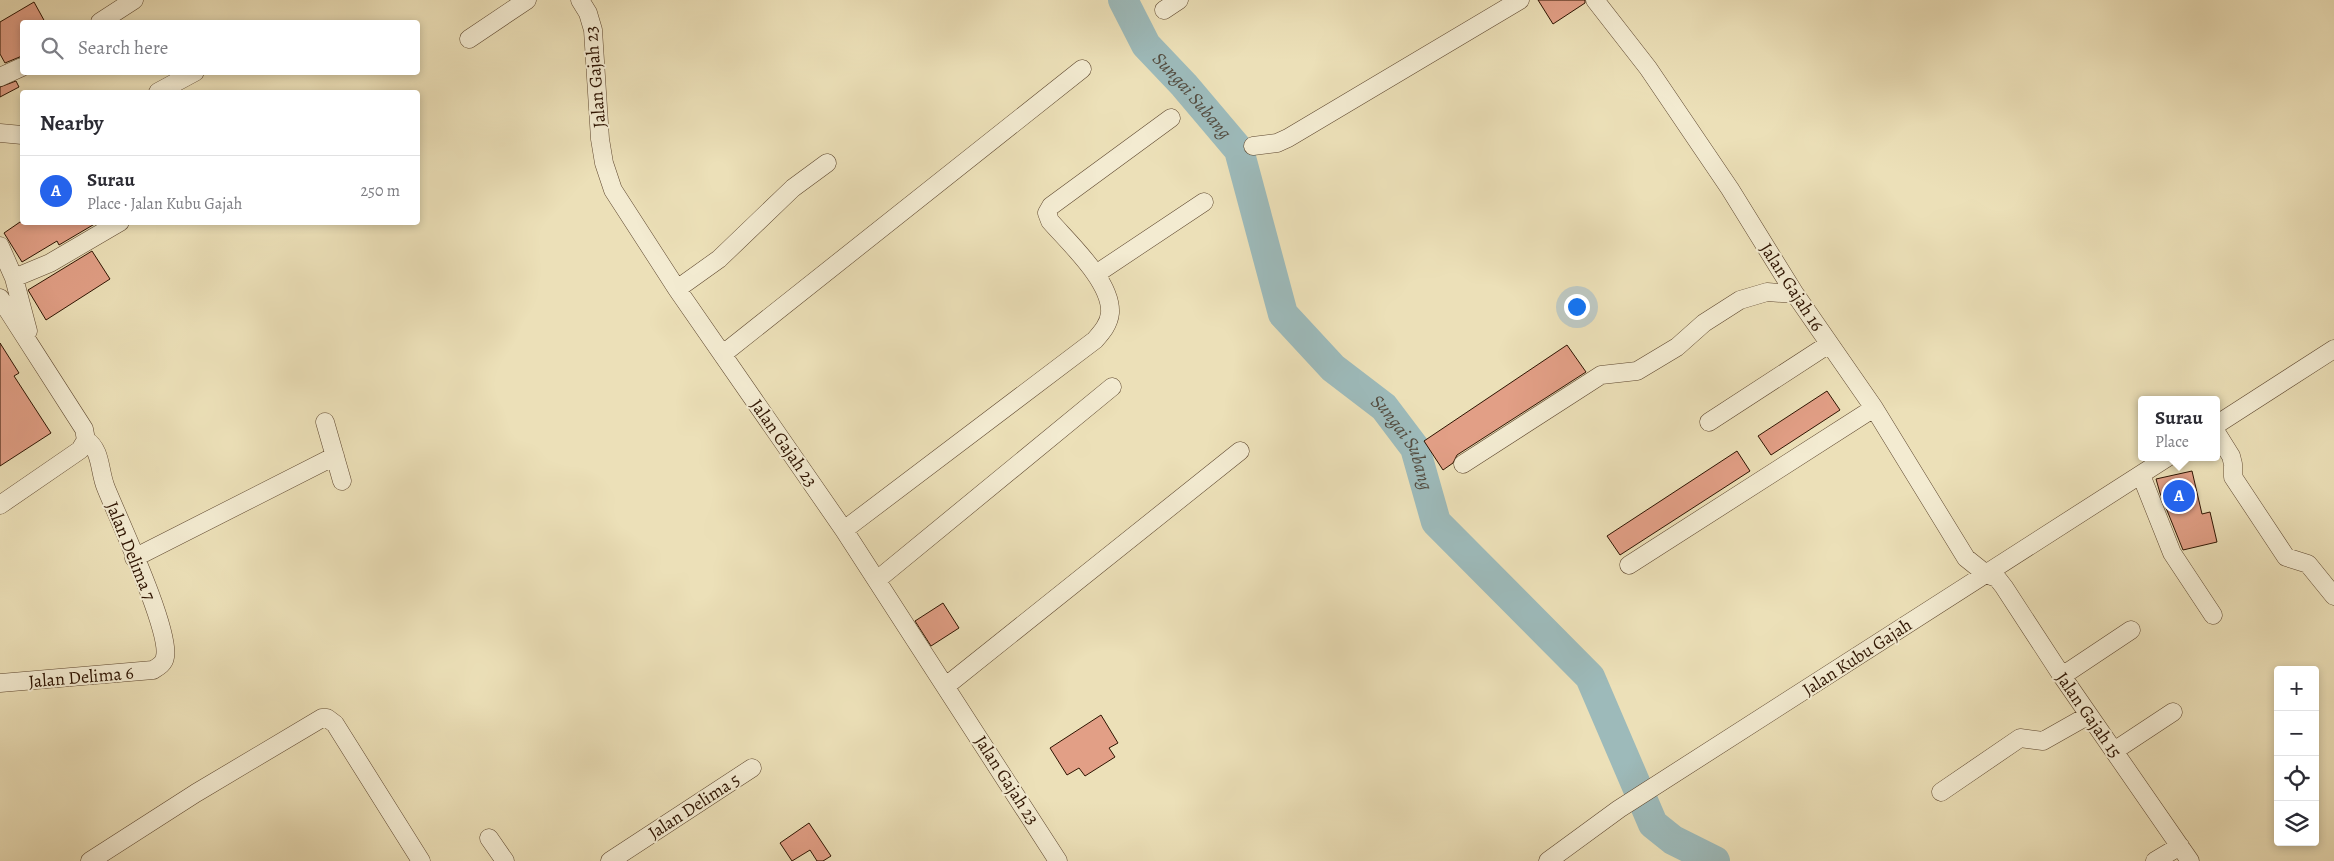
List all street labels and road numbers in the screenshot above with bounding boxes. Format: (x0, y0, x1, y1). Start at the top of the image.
street label: Jalan Gajah 23 (579, 25, 611, 129)
street label: Jalan Gajah 16 (1755, 238, 1829, 336)
street label: Jalan Gajah 23 (745, 394, 823, 492)
street label: Jalan Delima 7 (100, 498, 162, 604)
street label: Jalan Kubu Gajah (1798, 612, 1917, 701)
street label: Jalan Delima 6 (27, 660, 135, 694)
street label: Jalan Gajah 15 (2050, 667, 2128, 763)
street label: Jalan Gajah 23 (969, 731, 1045, 829)
street label: Jalan Delima 5 (644, 767, 744, 845)

